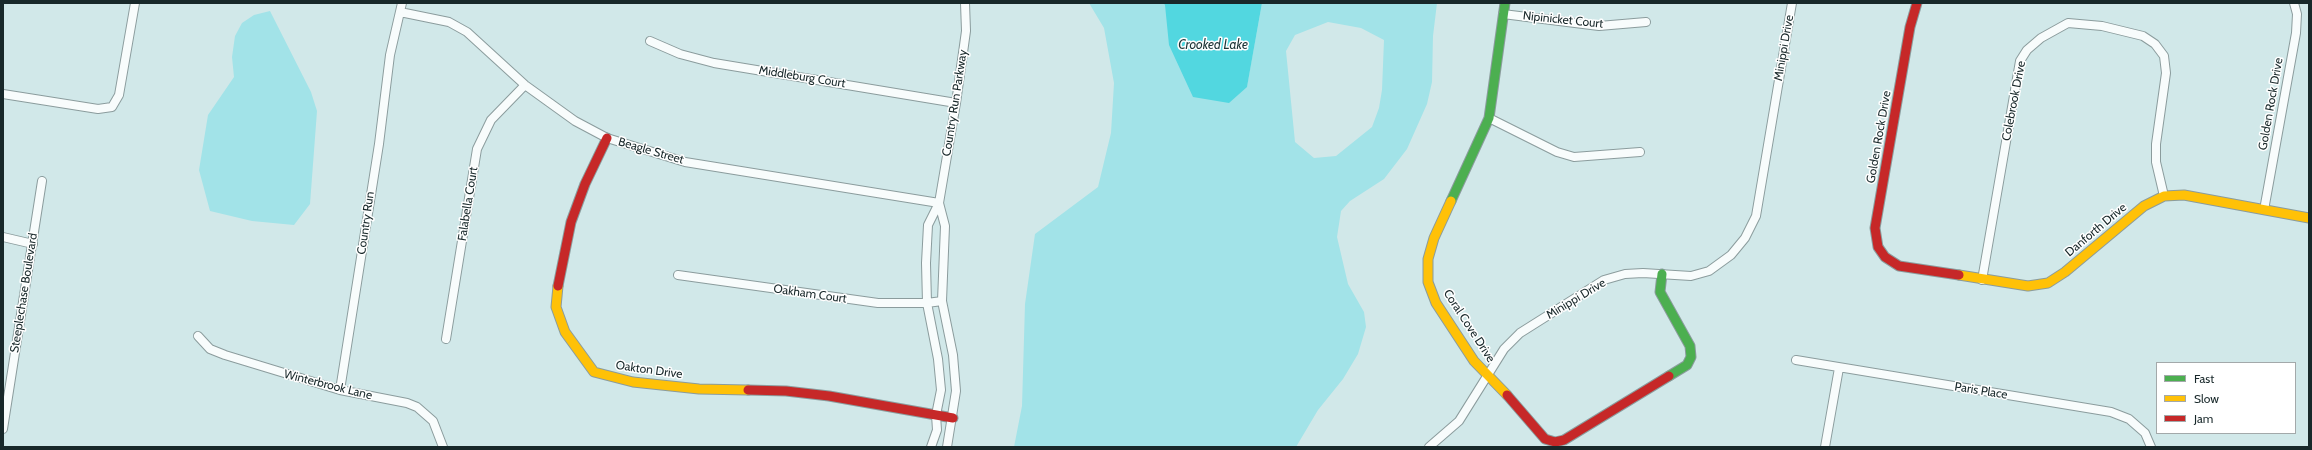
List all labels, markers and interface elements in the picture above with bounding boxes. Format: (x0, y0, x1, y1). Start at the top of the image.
street label: Nipinicket Court (1522, 9, 1604, 31)
street label: Minippi Drive (1771, 14, 1797, 82)
water label: Crooked Lake (1178, 37, 1248, 53)
street label: Country Run Parkway (939, 49, 971, 157)
street label: Golden Rock Drive (2256, 57, 2286, 151)
street label: Colebrook Drive (1999, 60, 2029, 142)
street label: Middleburg Court (758, 63, 846, 91)
street label: Golden Rock Drive (1864, 90, 1894, 184)
street label: Beagle Street (617, 135, 685, 167)
street label: Falabella Court (455, 166, 481, 242)
street label: Country Run (354, 191, 378, 255)
street label: Danforth Drive (2062, 200, 2130, 260)
street label: Steeplechase Boulevard (7, 232, 41, 354)
street label: Minippi Drive (1544, 276, 1608, 322)
street label: Oakham Court (773, 282, 847, 306)
street label: Coral Cove Drive (1440, 287, 1498, 365)
street label: Oakton Drive (615, 358, 683, 382)
legend (2156, 362, 2296, 434)
street label: Winterbrook Lane (282, 367, 374, 403)
text: Fast (2194, 371, 2214, 386)
street label: Paris Place (1954, 380, 2008, 402)
text: Slow (2194, 391, 2219, 406)
text: Jam (2194, 411, 2213, 426)

